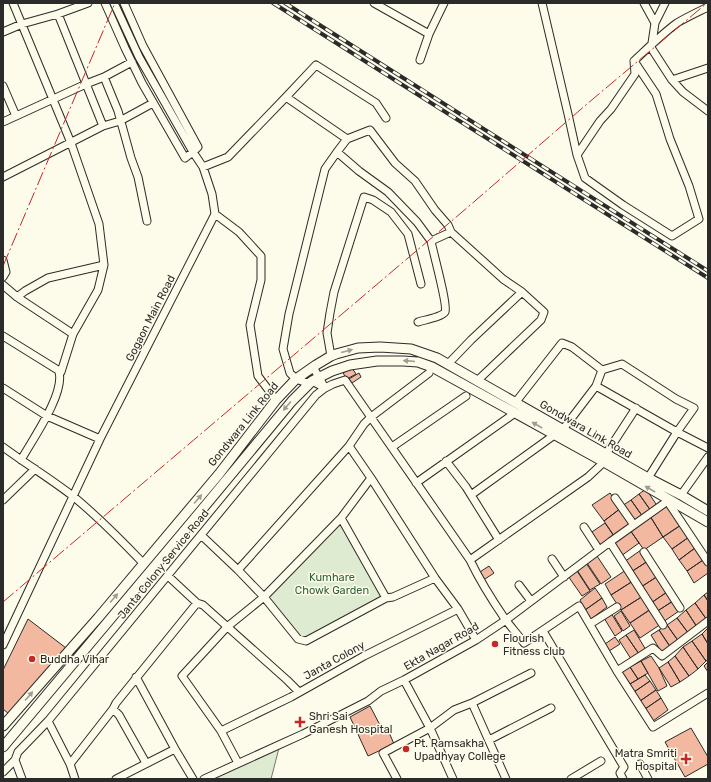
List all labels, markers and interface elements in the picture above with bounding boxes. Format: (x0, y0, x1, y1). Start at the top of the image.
street label: Gogaon Main Road (123, 273, 178, 364)
one-way arrow (341, 348, 353, 354)
one-way arrow (403, 358, 415, 365)
street label: Gondwara Link Road (205, 380, 281, 469)
street label: Gondwara Link Road (537, 398, 634, 461)
one-way arrow (283, 401, 292, 412)
one-way arrow (531, 422, 543, 429)
one-way arrow (644, 485, 656, 492)
one-way arrow (193, 493, 202, 504)
street label: Janta Colony Service Road (115, 507, 212, 622)
park label: Kumhare Chowk Garden (295, 571, 369, 597)
one-way arrow (109, 593, 118, 604)
street label: Ekta Nagar Road (401, 620, 481, 673)
place label: Flourish Fitness club (503, 632, 565, 658)
street label: Janta Colony (301, 638, 367, 683)
marker: Flourish Fitness club (490, 639, 500, 649)
place label: Buddha Vihar (40, 653, 110, 666)
marker: Buddha Vihar (27, 654, 37, 664)
one-way arrow (24, 691, 33, 702)
place label: Shri Sai Ganesh Hospital (309, 710, 392, 736)
marker: Shri Sai Ganesh Hospital (294, 716, 306, 728)
place label: Pt. Ramsakha Upadhyay College (414, 737, 506, 763)
marker: Pt. Ramsakha Upadhyay College (401, 744, 411, 754)
place label: Matra Smriti Hospital (615, 747, 677, 773)
marker: Matra Smriti Hospital (680, 753, 692, 765)

